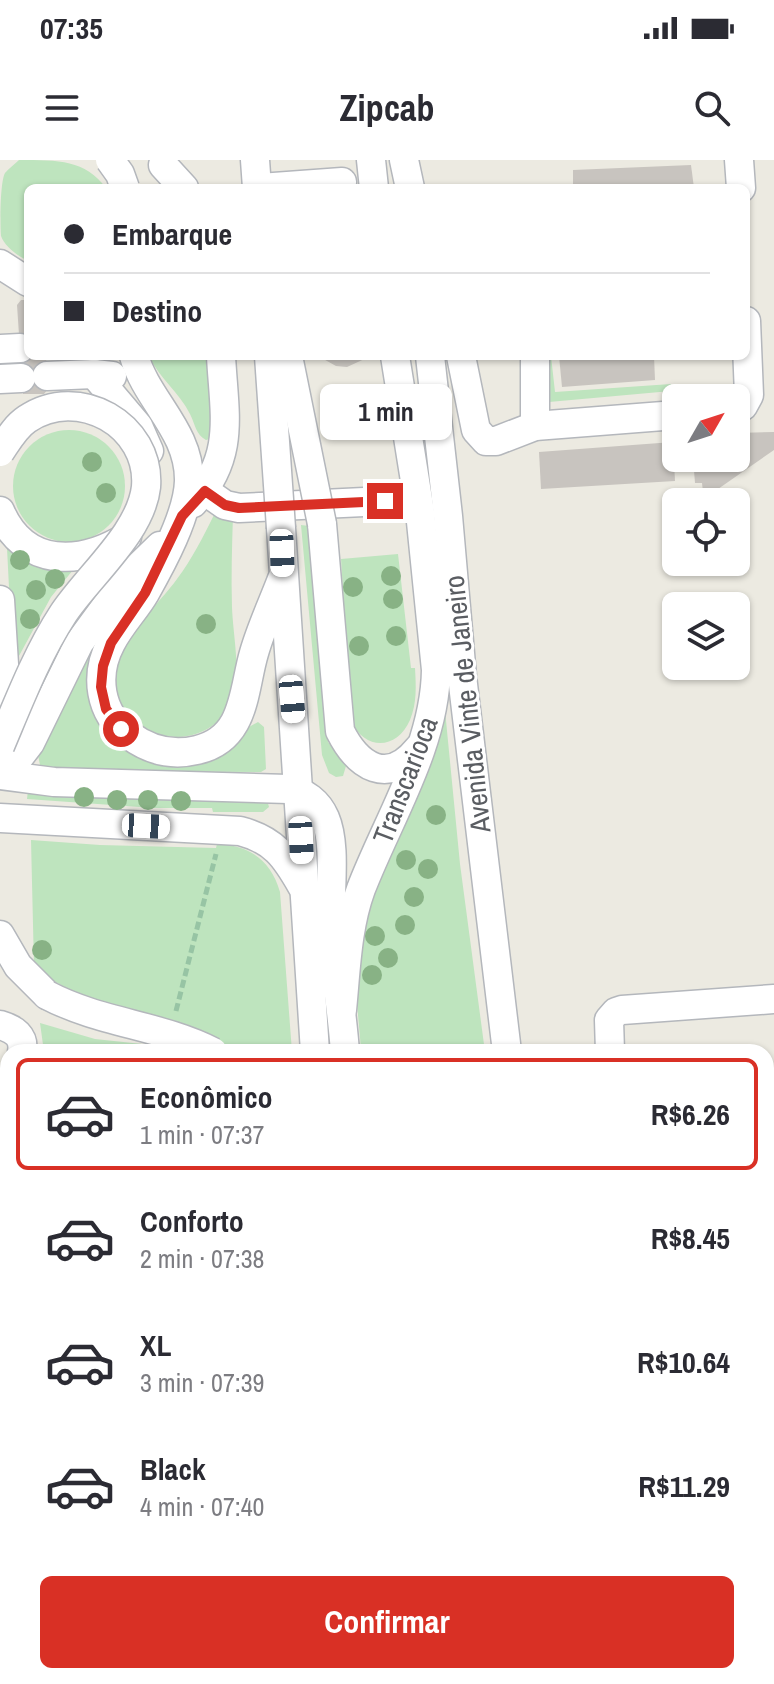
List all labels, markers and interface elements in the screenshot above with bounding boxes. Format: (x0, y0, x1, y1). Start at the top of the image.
text: 07:35 (40, 8, 103, 48)
text: Zipcab (339, 84, 435, 132)
icon: menu (40, 86, 84, 130)
icon: search (690, 86, 734, 130)
text: Embarque (112, 214, 232, 254)
text: Destino (112, 291, 202, 331)
north arrow (662, 384, 750, 472)
map controls (662, 384, 750, 680)
callout: 1 min (319, 385, 451, 441)
text: 1 min (358, 394, 414, 429)
route end (367, 483, 403, 519)
button: locate (662, 488, 750, 576)
car (269, 529, 295, 577)
street label: Avenida Vinte de Janeiro (435, 574, 500, 835)
button: layers (662, 592, 750, 680)
car (278, 674, 306, 724)
route start (103, 711, 139, 747)
street label: Transcarioca (363, 711, 447, 849)
car (121, 813, 171, 839)
car (288, 815, 314, 865)
text: Econômico (140, 1077, 273, 1117)
icon: car (44, 1078, 116, 1150)
text: R$6.26 (651, 1094, 730, 1134)
text: 1 min · 07:37 (140, 1117, 264, 1152)
text: Conforto (140, 1201, 244, 1241)
icon: car (44, 1202, 116, 1274)
text: R$8.45 (651, 1218, 730, 1258)
text: 2 min · 07:38 (140, 1241, 264, 1276)
text: XL (140, 1325, 171, 1365)
icon: car (44, 1326, 116, 1398)
text: R$10.64 (637, 1342, 730, 1382)
text: 3 min · 07:39 (140, 1365, 264, 1400)
text: Black (140, 1449, 206, 1489)
icon: car (44, 1450, 116, 1522)
text: R$11.29 (638, 1466, 730, 1506)
text: 4 min · 07:40 (140, 1489, 264, 1524)
button: Confirmar (40, 1576, 734, 1668)

